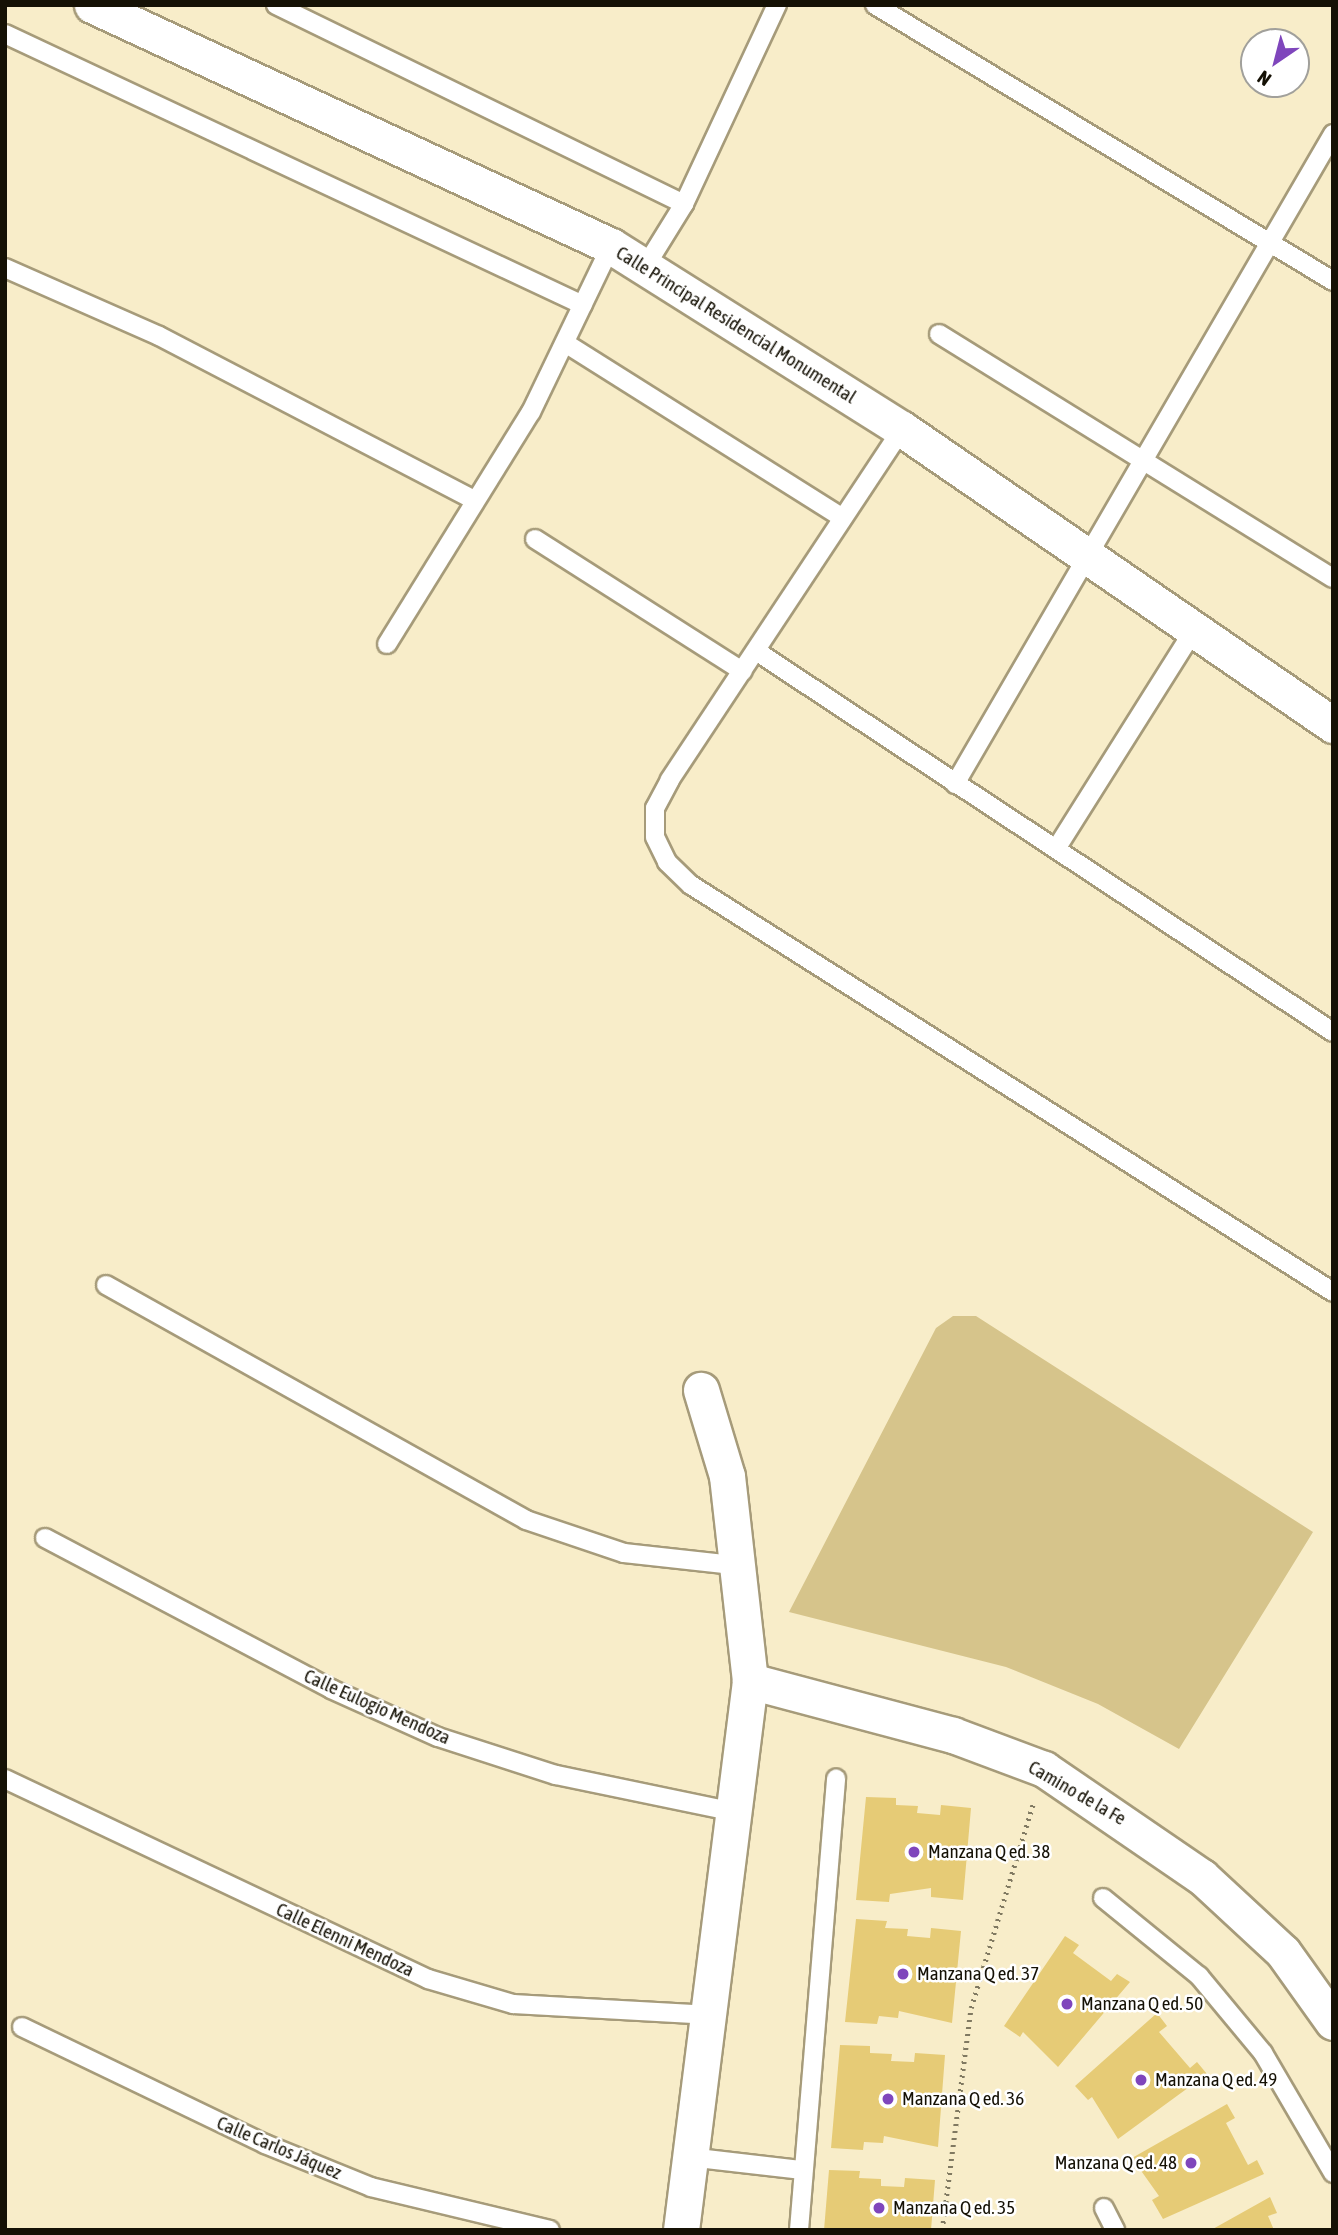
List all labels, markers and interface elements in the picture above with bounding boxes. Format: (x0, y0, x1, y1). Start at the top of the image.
north arrow (1240, 28, 1310, 98)
text: N (1253, 66, 1275, 91)
street label: Calle Principal Residencial Monumental (612, 241, 860, 409)
street label: Calle Eulogio Mendoza (300, 1665, 454, 1749)
street label: Camino de la Fe (1024, 1756, 1130, 1830)
place label: Manzana Q ed. 38 (928, 1841, 1050, 1863)
marker: Manzana Q ed. 38 (906, 1844, 922, 1860)
street label: Calle Elenni Mendoza (272, 1898, 418, 1982)
place label: Manzana Q ed. 37 (917, 1963, 1039, 1985)
marker: Manzana Q ed. 37 (895, 1966, 911, 1982)
place label: Manzana Q ed. 50 (1081, 1993, 1203, 2015)
marker: Manzana Q ed. 50 (1059, 1996, 1075, 2012)
place label: Manzana Q ed. 49 (1155, 2069, 1277, 2091)
marker: Manzana Q ed. 49 (1133, 2072, 1149, 2088)
place label: Manzana Q ed. 36 (902, 2088, 1024, 2110)
marker: Manzana Q ed. 36 (880, 2091, 896, 2107)
street label: Calle Carlos Jáquez (213, 2111, 345, 2185)
place label: Manzana Q ed. 48 (1055, 2152, 1177, 2174)
marker: Manzana Q ed. 48 (1183, 2155, 1199, 2171)
place label: Manzana Q ed. 35 (893, 2197, 1015, 2219)
marker: Manzana Q ed. 35 (871, 2200, 887, 2216)

